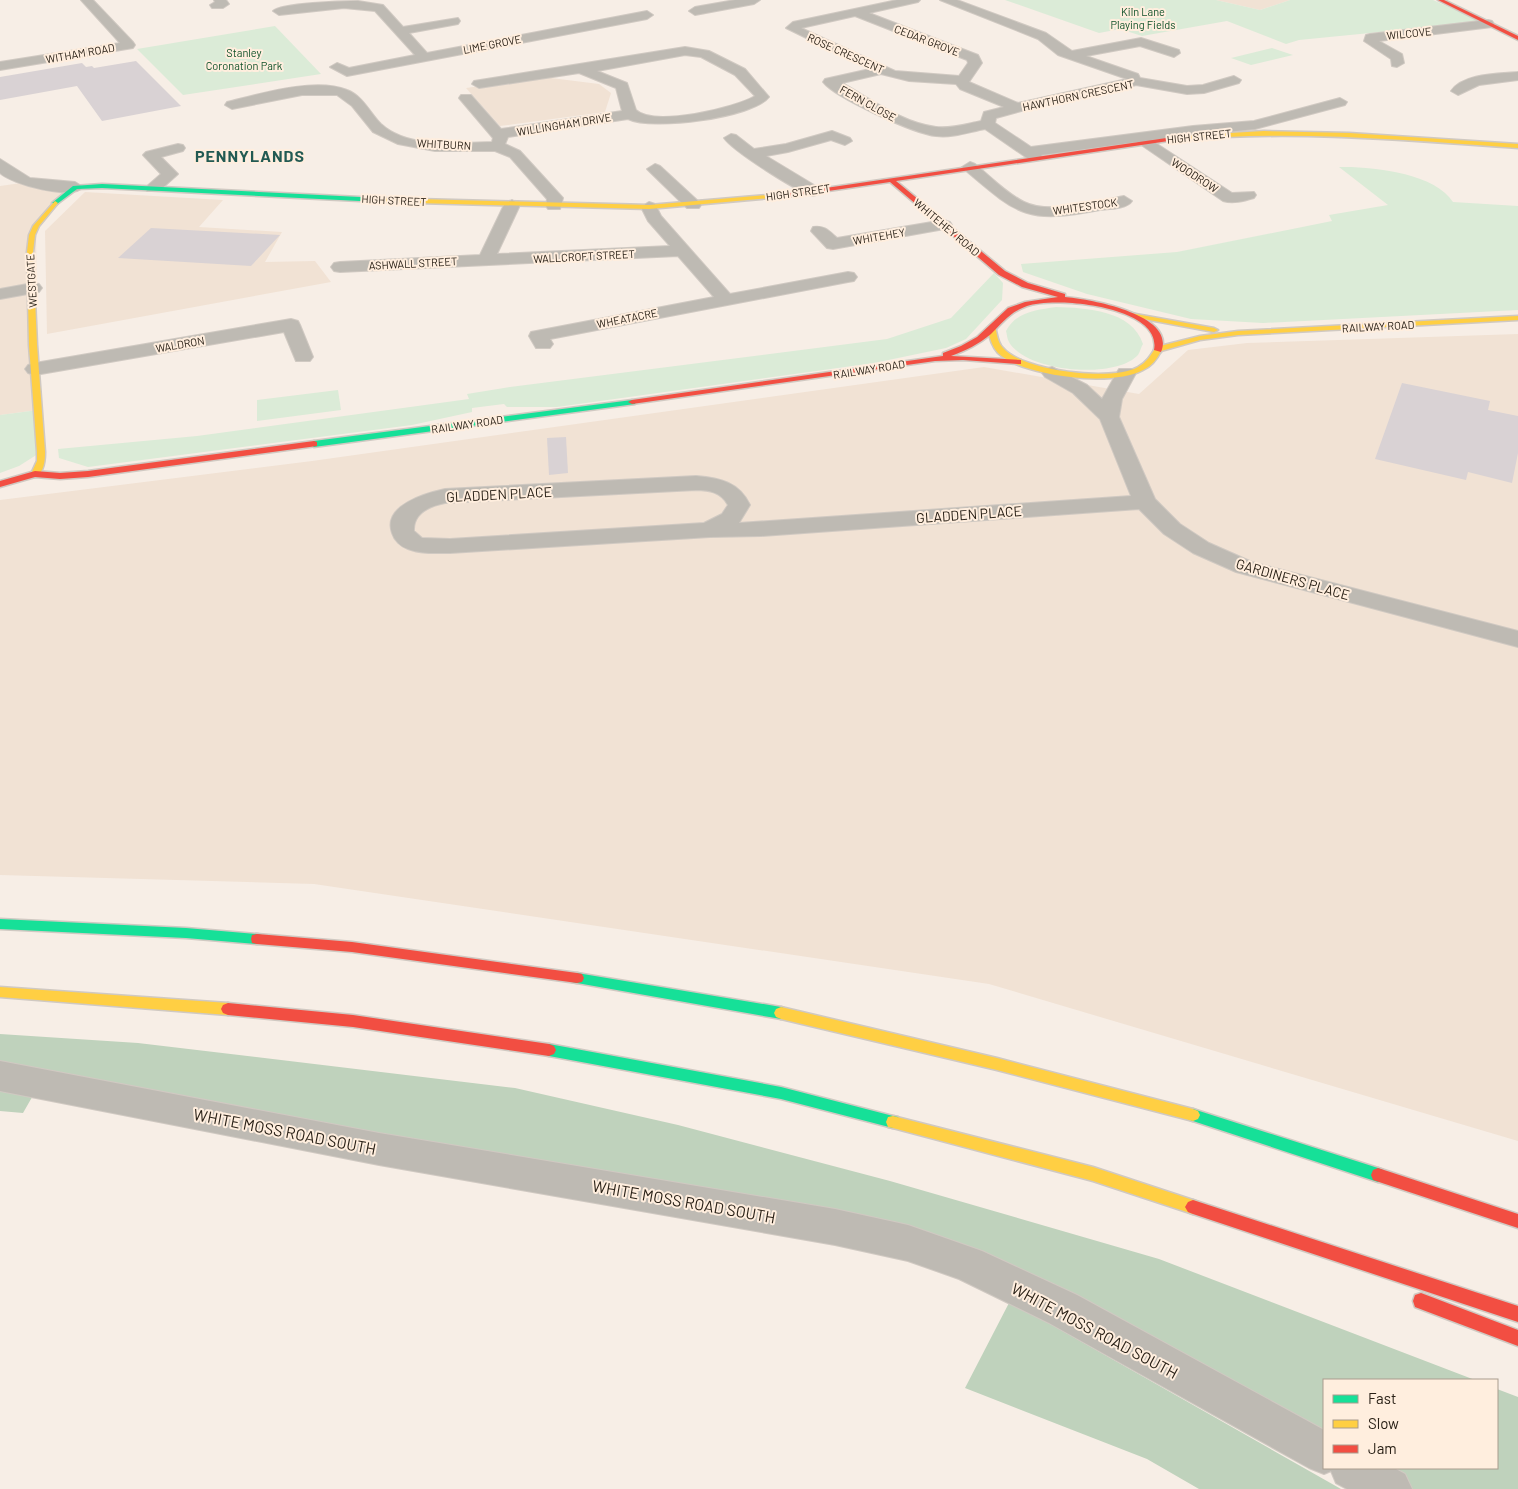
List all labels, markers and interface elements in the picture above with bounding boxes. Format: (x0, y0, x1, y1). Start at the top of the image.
park label: Kiln Lane Playing Fields (1110, 5, 1176, 31)
street label: CEDAR GROVE (893, 22, 962, 59)
street label: WILCOVE (1386, 24, 1432, 42)
street label: ROSE CRESCENT (806, 30, 886, 76)
street label: LIME GROVE (462, 32, 523, 56)
street label: WITHAM ROAD (44, 41, 116, 65)
park label: Stanley Coronation Park (206, 46, 283, 72)
street label: HAWTHORN CRESCENT (1021, 77, 1135, 113)
street label: FERN CLOSE (838, 82, 899, 124)
street label: WILLINGHAM DRIVE (516, 110, 612, 138)
street label: HIGH STREET (1166, 126, 1232, 146)
street label: WHITBURN (417, 136, 471, 152)
district label: PENNYLANDS (195, 146, 305, 165)
street label: WOODROW (1169, 155, 1221, 195)
street label: HIGH STREET (765, 181, 831, 203)
street label: HIGH STREET (361, 192, 427, 208)
street label: WHITESTOCK (1052, 195, 1118, 217)
street label: WHITEHEY ROAD (911, 196, 983, 258)
street label: WHITEHEY (852, 225, 906, 247)
street label: WALLCROFT STREET (533, 247, 635, 265)
street label: WESTGATE (23, 254, 39, 308)
street label: ASHWALL STREET (368, 254, 458, 272)
street label: WHEATACRE (595, 306, 659, 330)
street label: RAILWAY ROAD (1341, 318, 1415, 334)
street label: WALDRON (155, 333, 205, 355)
street label: RAILWAY ROAD (832, 357, 906, 381)
street label: RAILWAY ROAD (430, 412, 504, 435)
street label: GLADDEN PLACE (446, 483, 552, 505)
street label: GLADDEN PLACE (916, 502, 1022, 526)
street label: GARDINERS PLACE (1234, 555, 1352, 603)
street label: WHITE MOSS ROAD SOUTH (192, 1104, 378, 1158)
street label: WHITE MOSS ROAD SOUTH (591, 1176, 777, 1226)
street label: WHITE MOSS ROAD SOUTH (1009, 1278, 1181, 1382)
legend (1323, 1379, 1498, 1469)
text: Fast (1368, 1389, 1396, 1407)
text: Slow (1368, 1414, 1399, 1432)
text: Jam (1368, 1439, 1397, 1457)

